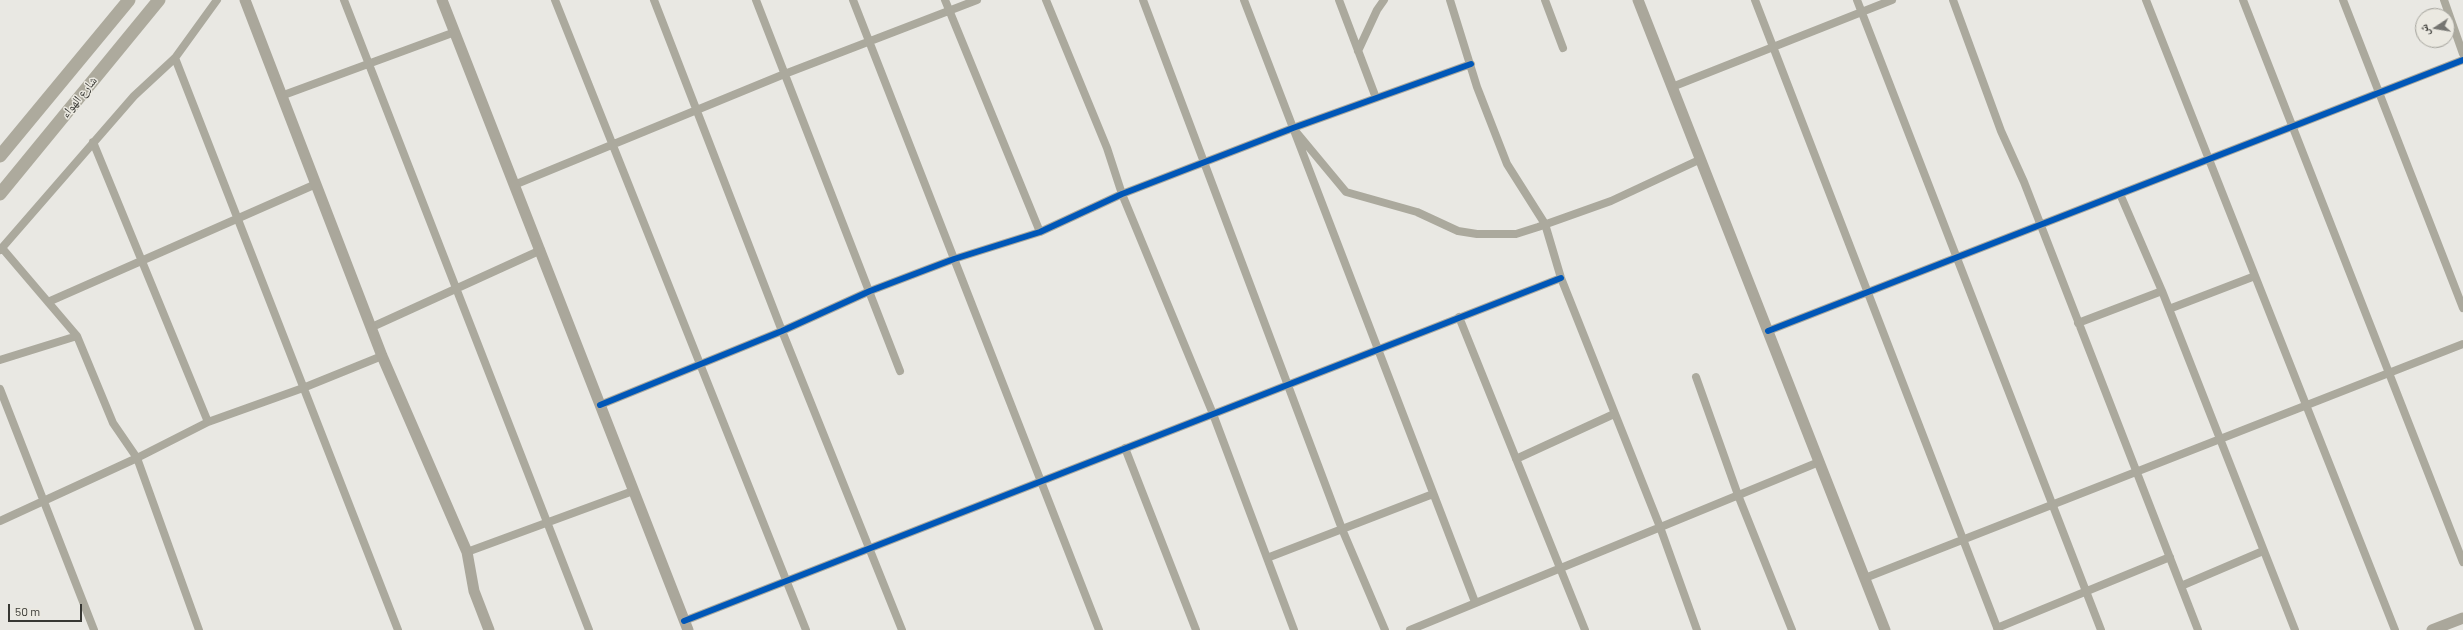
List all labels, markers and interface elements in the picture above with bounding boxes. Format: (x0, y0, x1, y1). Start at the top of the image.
north arrow (2415, 8, 2455, 48)
text: ش (2416, 23, 2431, 37)
street label: شارع الهواء (58, 73, 100, 121)
scale bar (10, 596, 84, 622)
text: 50 m (15, 604, 40, 618)

